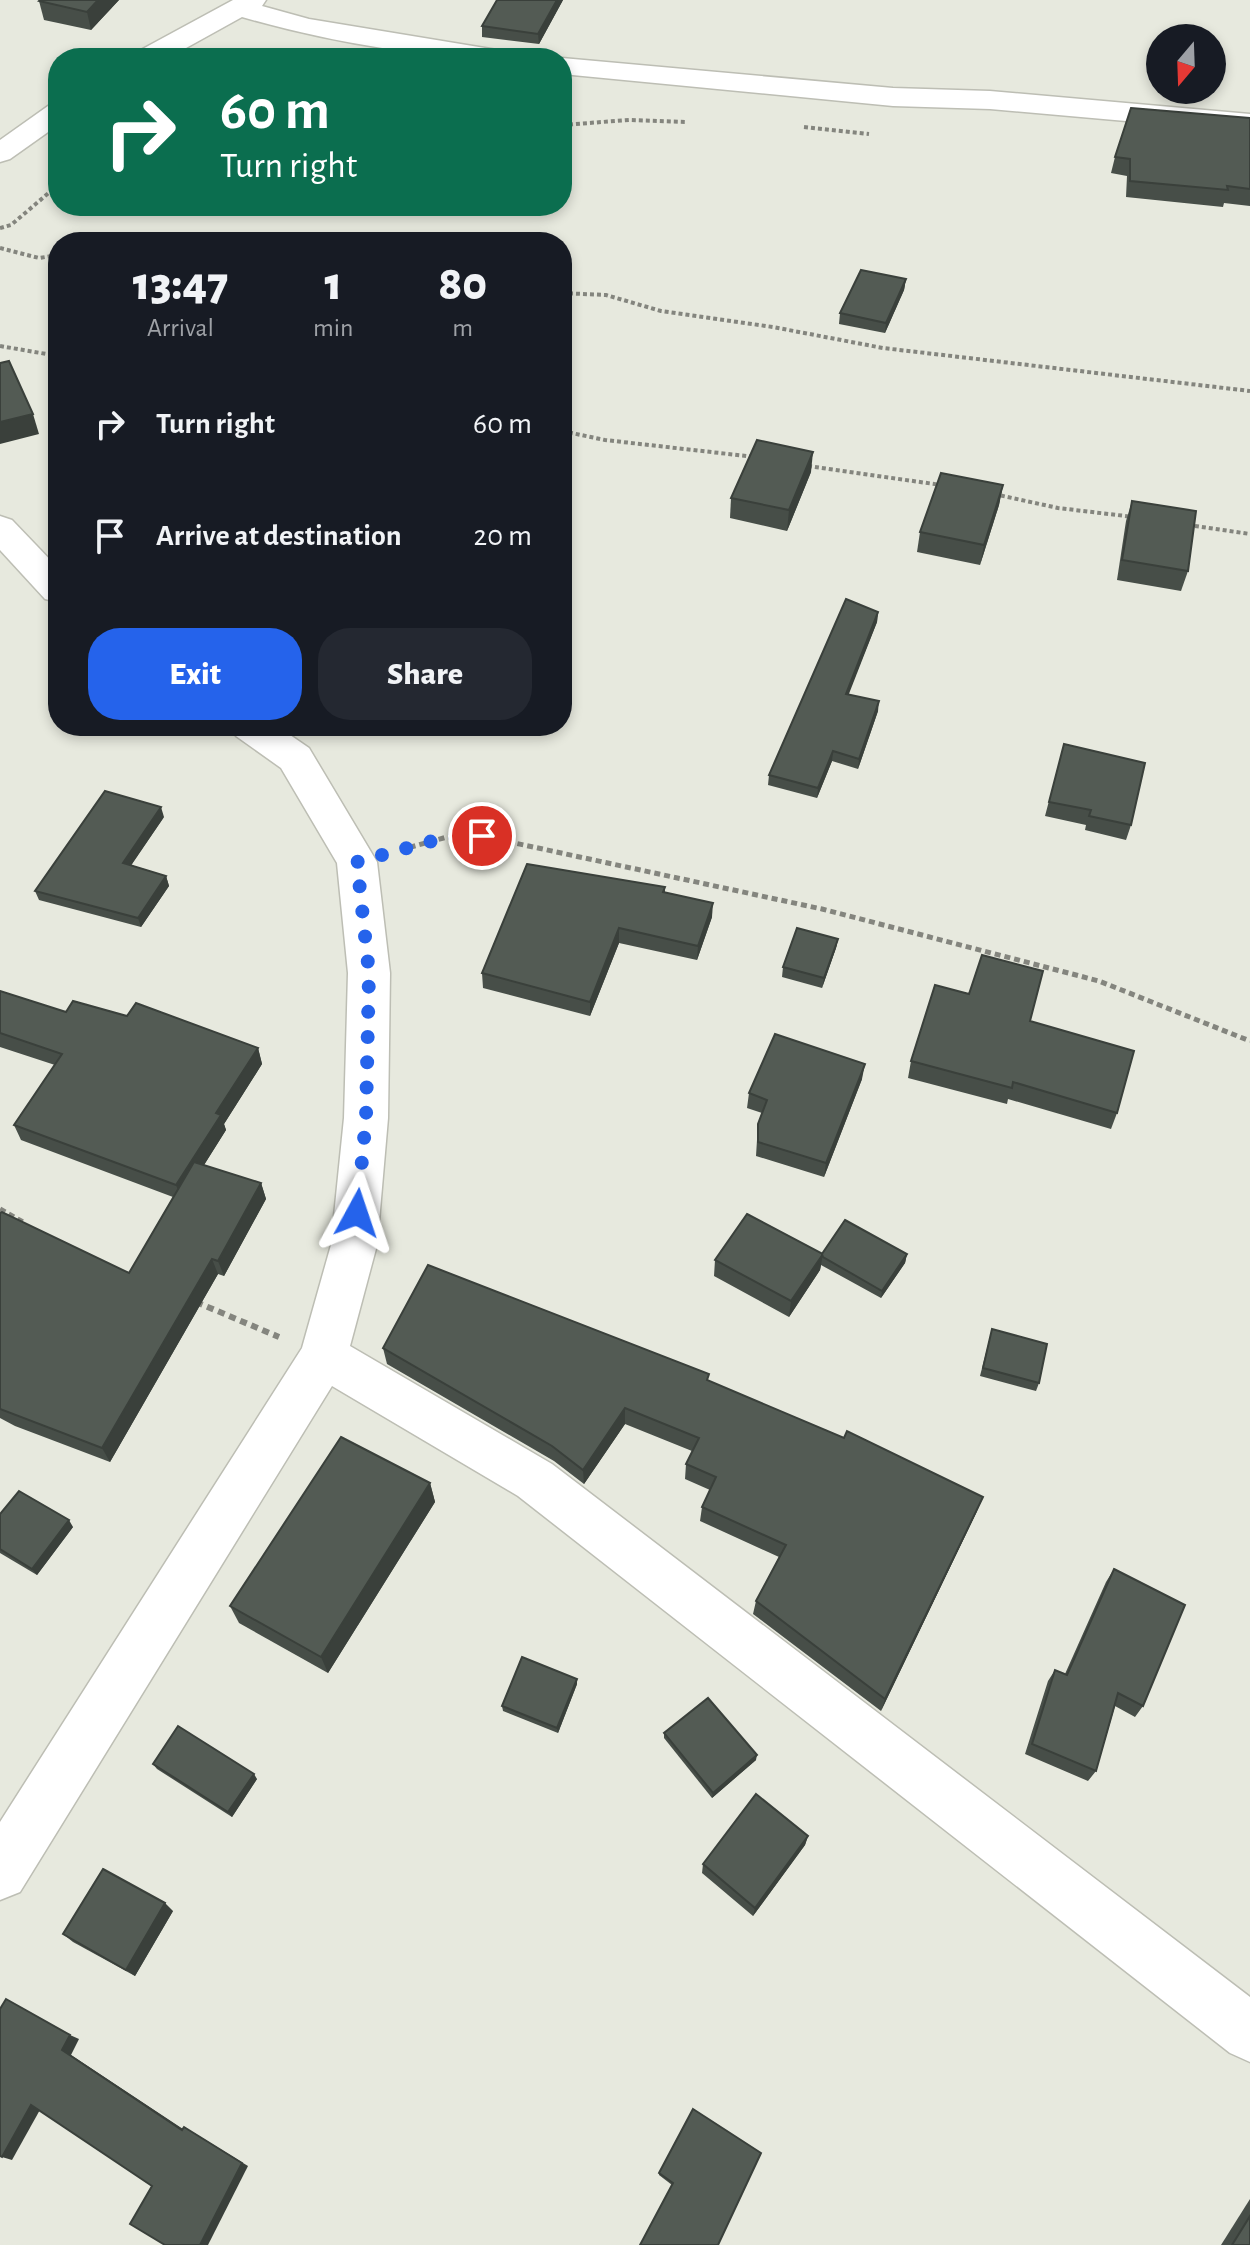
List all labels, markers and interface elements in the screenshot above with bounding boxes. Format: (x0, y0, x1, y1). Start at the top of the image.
north arrow (1146, 24, 1226, 104)
map controls (1146, 24, 1226, 104)
icon: right (88, 80, 192, 184)
text: 60 m (220, 83, 330, 139)
text: Turn right (220, 148, 357, 184)
text: 13:47 (133, 261, 228, 309)
text: 1 (324, 261, 342, 309)
text: 80 (438, 261, 487, 309)
text: Arrival (147, 315, 214, 341)
text: min (313, 315, 354, 341)
text: m (452, 315, 473, 341)
icon: right (88, 402, 132, 446)
text: Turn right (156, 409, 275, 439)
text: 60 m (473, 409, 532, 439)
icon: arrive (88, 514, 132, 558)
text: Arrive at destination (156, 521, 402, 551)
text: 20 m (474, 521, 532, 551)
button: Exit (88, 628, 302, 720)
button: Share (318, 628, 532, 720)
pin (448, 802, 516, 870)
icon: arrive (460, 814, 504, 858)
position arrow (315, 1171, 399, 1255)

